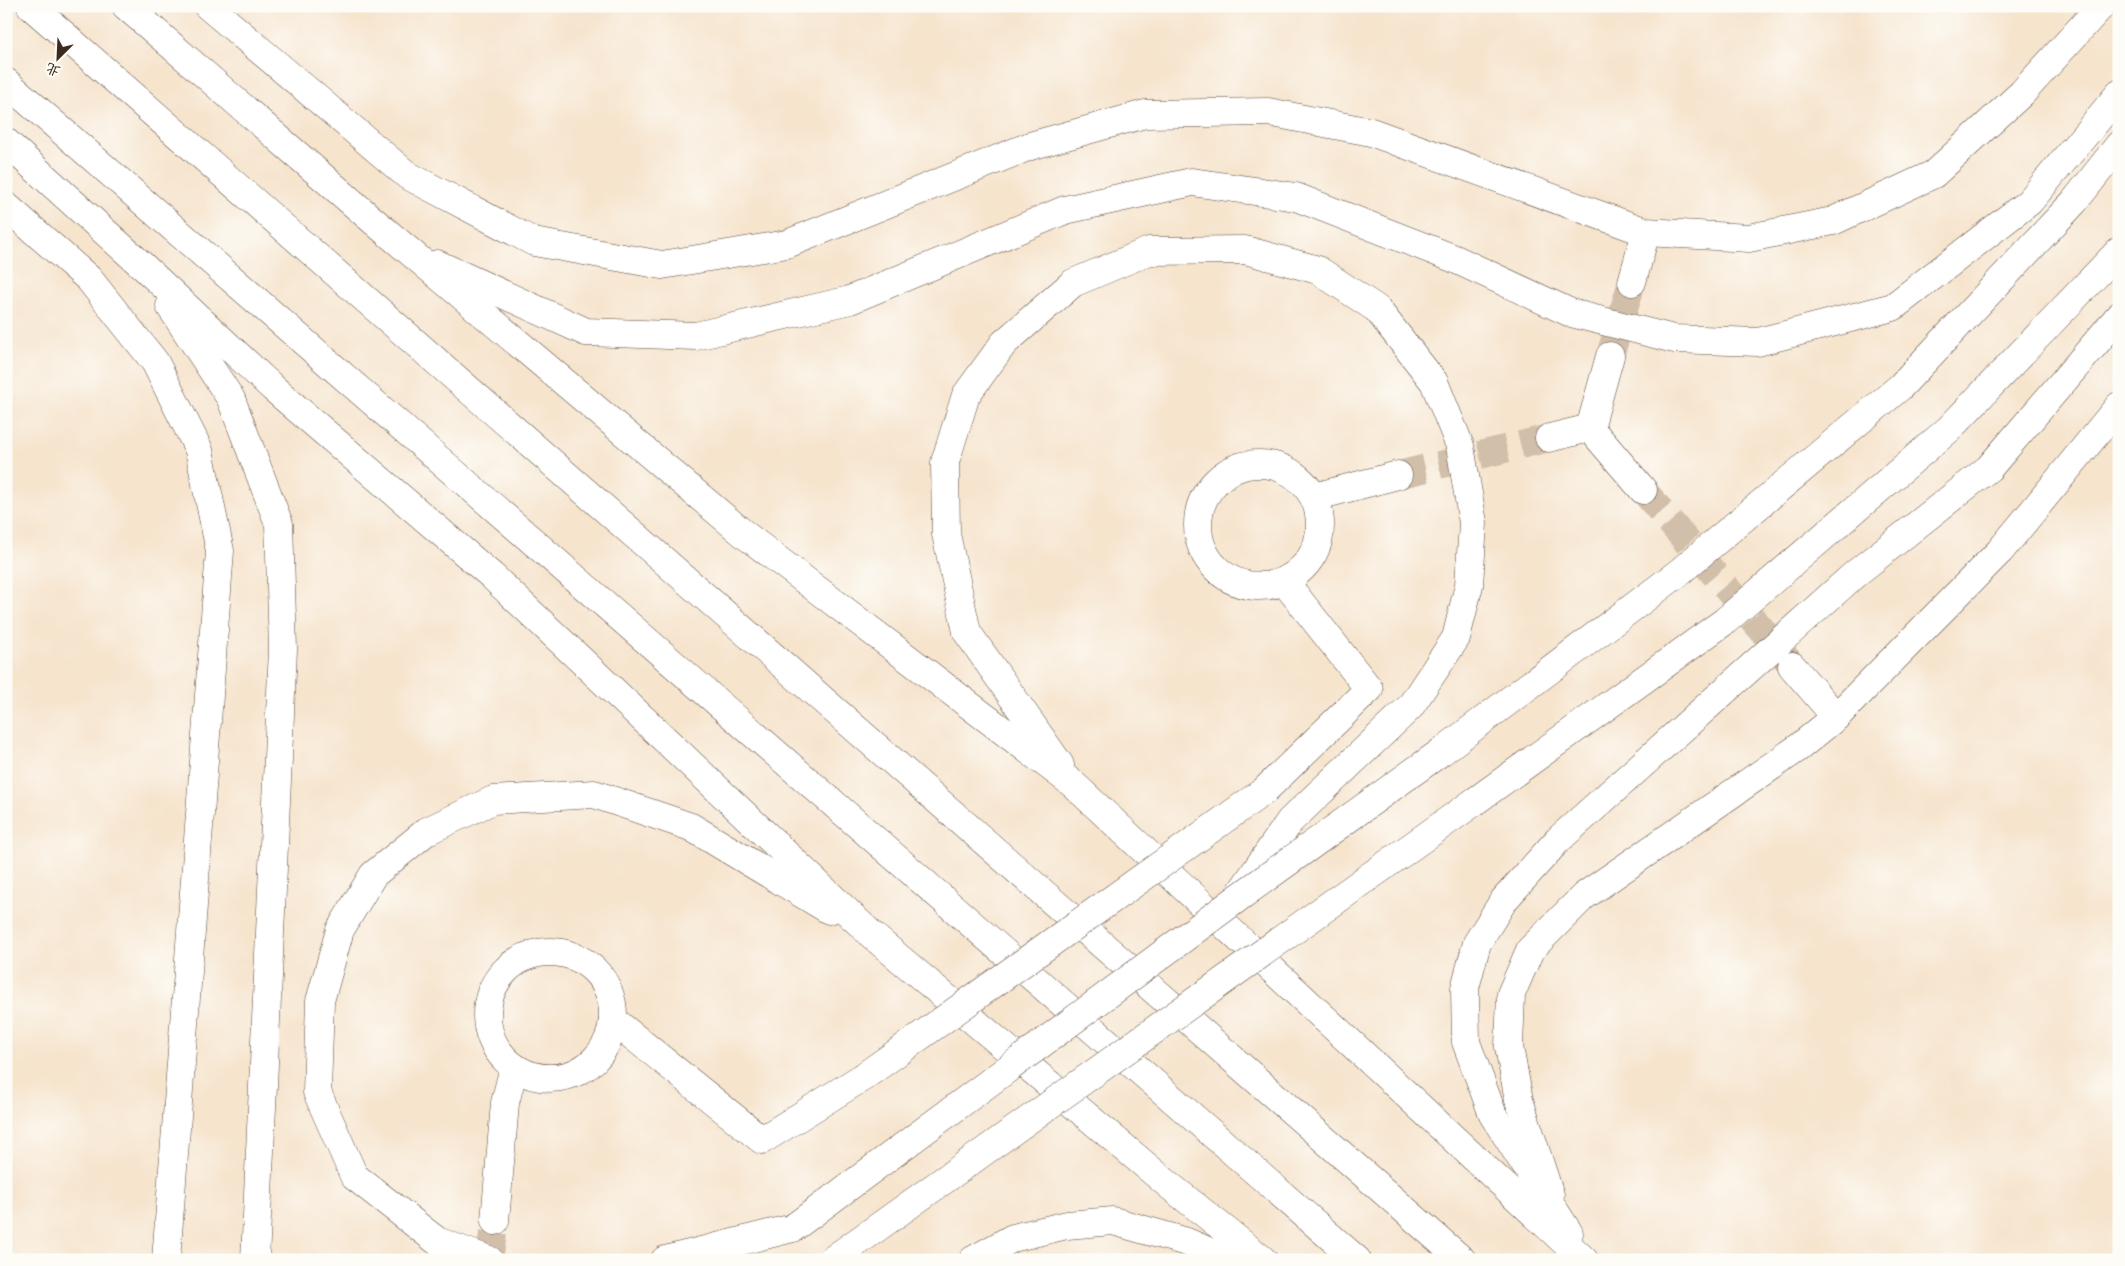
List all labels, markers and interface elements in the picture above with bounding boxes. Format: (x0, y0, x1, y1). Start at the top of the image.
north arrow (32, 32, 82, 82)
text: 北 (43, 59, 63, 80)

